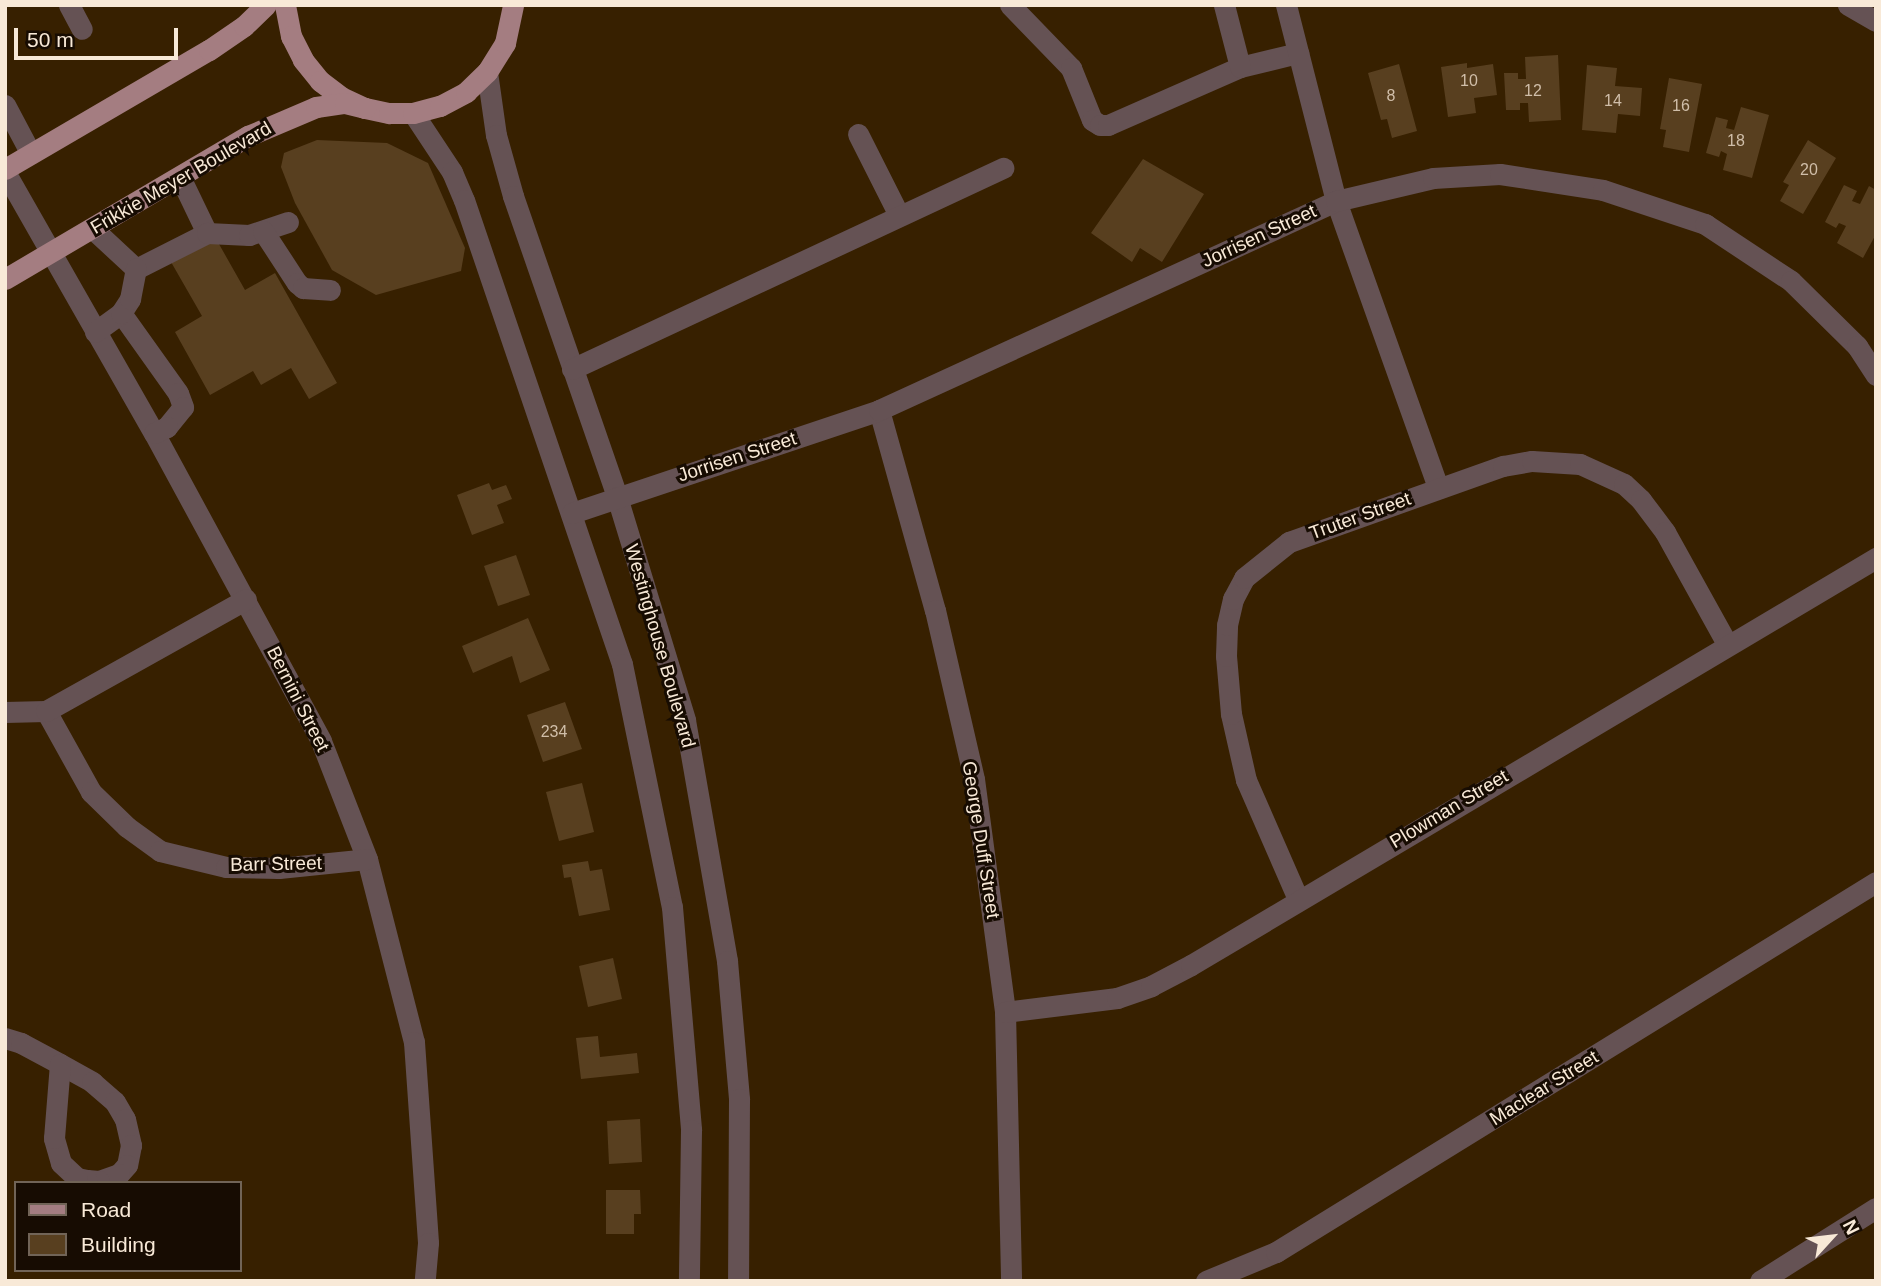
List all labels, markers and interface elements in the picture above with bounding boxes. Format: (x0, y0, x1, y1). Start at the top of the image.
scale bar (18, 14, 182, 58)
text: 50 m (27, 28, 74, 51)
house number: 10 (1460, 71, 1478, 91)
house number: 12 (1524, 81, 1542, 101)
house number: 8 (1387, 86, 1395, 106)
house number: 14 (1604, 91, 1622, 111)
house number: 16 (1672, 96, 1690, 116)
street label: Frikkie Meyer Boulevard (87, 117, 275, 239)
house number: 18 (1727, 131, 1745, 151)
house number: 20 (1800, 160, 1818, 180)
street label: Jorrisen Street (1198, 200, 1320, 272)
street label: Jorrisen Street (675, 427, 799, 487)
street label: Truter Street (1306, 487, 1414, 545)
street label: Westinghouse Boulevard (620, 541, 700, 751)
street label: Bernini Street (262, 643, 334, 755)
house number: 234 (541, 722, 567, 742)
street label: George Duff Street (957, 760, 1005, 920)
street label: Plowman Street (1386, 765, 1512, 853)
street label: Barr Street (230, 852, 322, 876)
street label: Maclear Street (1486, 1046, 1602, 1130)
legend (14, 1181, 242, 1272)
text: Road (81, 1198, 131, 1221)
north arrow (1797, 1202, 1867, 1272)
text: N (1839, 1216, 1864, 1238)
text: Building (81, 1233, 156, 1256)

